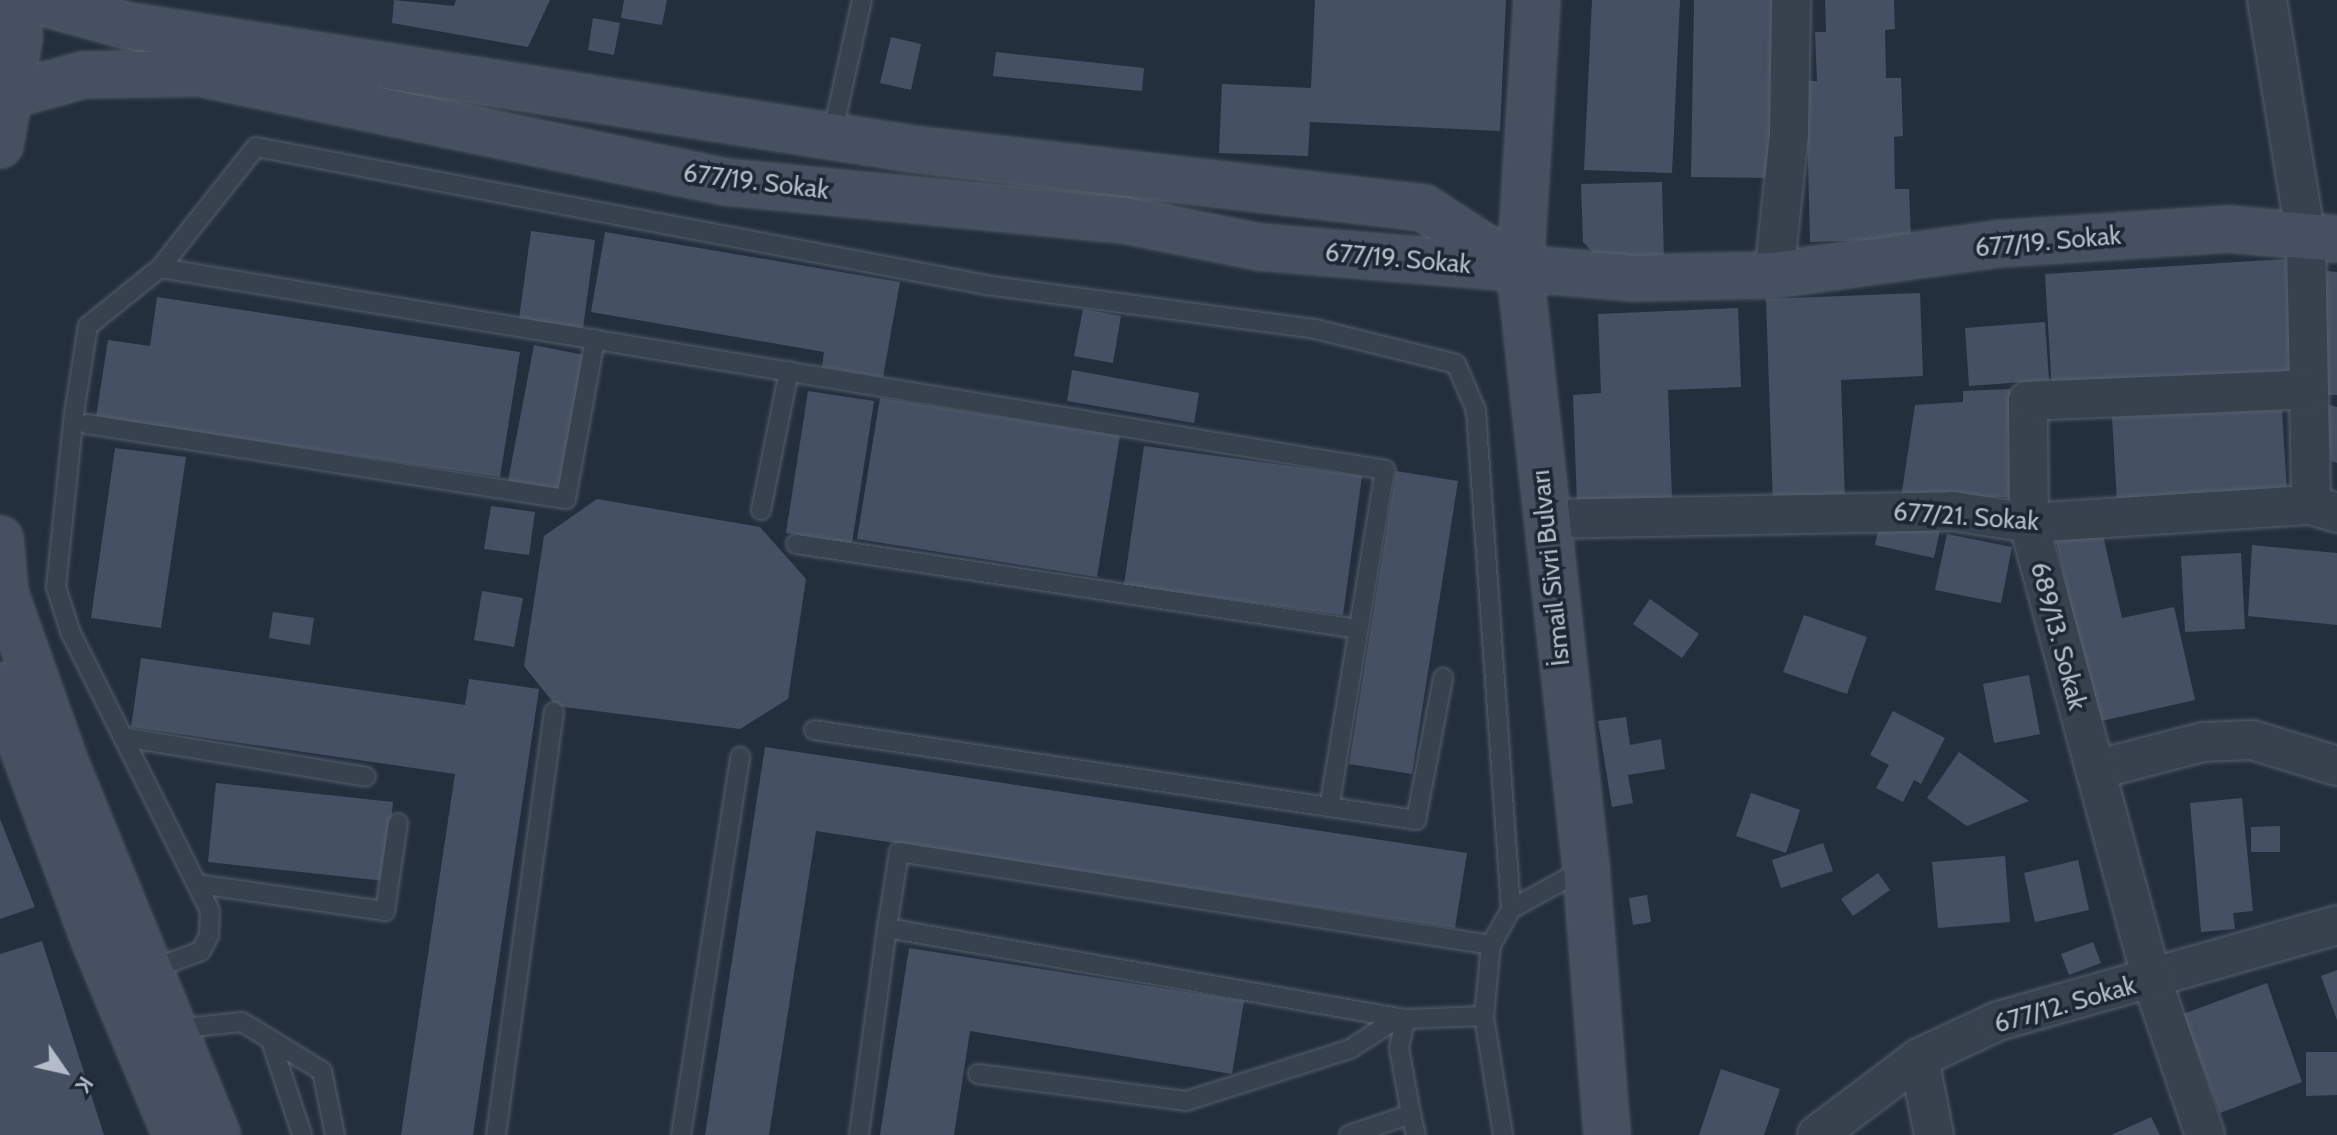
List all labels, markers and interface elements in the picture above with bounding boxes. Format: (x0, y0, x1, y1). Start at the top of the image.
street label: 677/19. Sokak (681, 158, 831, 206)
street label: 677/19. Sokak (1974, 220, 2122, 264)
street label: 677/19. Sokak (1324, 237, 1472, 281)
street label: İsmail Sivri Bulvarı (1525, 468, 1577, 668)
street label: 677/21. Sokak (1892, 496, 2040, 538)
street label: 689/13. Sokak (2023, 559, 2093, 713)
street label: 677/12. Sokak (1990, 970, 2140, 1040)
north arrow (24, 1031, 104, 1111)
text: K (69, 1071, 99, 1098)

